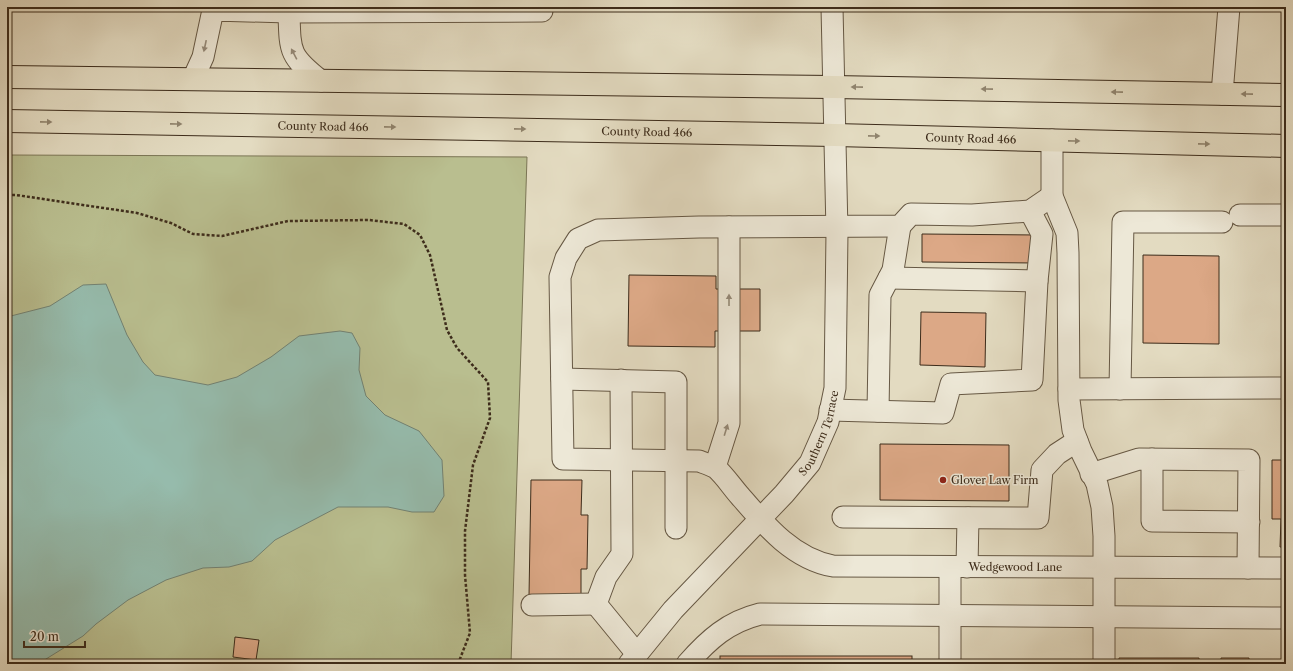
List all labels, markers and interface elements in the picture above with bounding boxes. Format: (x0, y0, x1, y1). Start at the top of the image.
one-way arrow (202, 39, 208, 52)
one-way arrow (291, 48, 298, 60)
one-way arrow (850, 84, 863, 90)
one-way arrow (981, 86, 993, 93)
one-way arrow (1110, 89, 1123, 95)
one-way arrow (1240, 91, 1253, 97)
one-way arrow (40, 119, 53, 125)
street label: County Road 466 (277, 119, 369, 134)
one-way arrow (170, 121, 183, 127)
one-way arrow (384, 124, 396, 131)
street label: County Road 466 (601, 124, 693, 140)
one-way arrow (514, 126, 526, 133)
street label: County Road 466 (925, 130, 1017, 146)
one-way arrow (868, 132, 880, 139)
one-way arrow (1068, 137, 1080, 144)
one-way arrow (1198, 141, 1211, 147)
one-way arrow (726, 293, 732, 306)
street label: Southern Terrace (795, 389, 841, 479)
one-way arrow (724, 424, 730, 436)
place label: Glover Law Firm (951, 473, 1039, 487)
marker: Glover Law Firm (938, 475, 948, 485)
street label: Wedgewood Lane (967, 560, 1062, 574)
scale bar (24, 623, 85, 649)
text: 20 m (30, 629, 59, 644)

